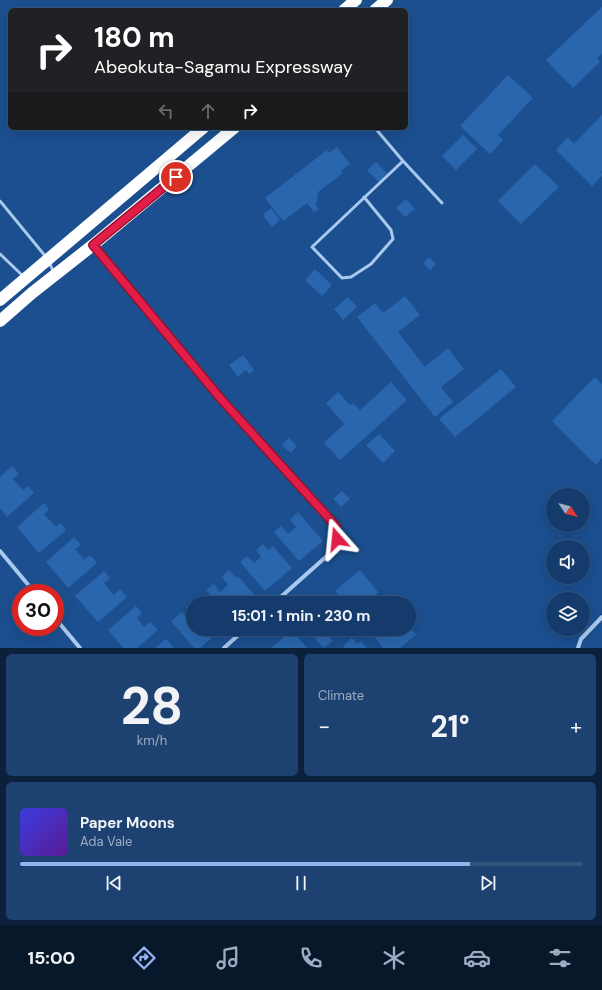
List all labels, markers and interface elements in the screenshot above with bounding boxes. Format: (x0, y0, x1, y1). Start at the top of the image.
text: 180 m (94, 19, 175, 56)
icon: right (28, 24, 80, 76)
text: Abeokuta-Sagamu Expressway (94, 55, 353, 79)
icon: left (155, 100, 177, 122)
icon: ahead (197, 100, 219, 122)
icon: right (239, 100, 261, 122)
pin (159, 160, 193, 194)
icon: arrive (165, 166, 187, 188)
north arrow (546, 488, 590, 532)
map controls (546, 488, 590, 636)
position arrow (316, 518, 358, 560)
button: sound (546, 540, 590, 584)
speed limit sign: 30 (12, 584, 64, 636)
button: layers (546, 592, 590, 636)
text: 15:01 · 1 min · 230 m (232, 606, 370, 626)
text: 28 (121, 672, 183, 740)
text: Climate (318, 687, 364, 704)
text: 21° (430, 707, 470, 746)
text: − (318, 712, 330, 741)
text: + (570, 712, 582, 741)
text: km/h (137, 732, 167, 749)
text: Paper Moons (80, 813, 175, 833)
text: Ada Vale (80, 833, 132, 850)
icon: previous (103, 872, 125, 894)
icon: pause (290, 872, 312, 894)
icon: next (477, 872, 499, 894)
icon: directions (130, 944, 158, 972)
icon: music (214, 944, 242, 972)
icon: phone (297, 944, 325, 972)
icon: climate (380, 944, 408, 972)
icon: car (463, 944, 491, 972)
icon: filters (546, 944, 574, 972)
text: 15:00 (28, 946, 75, 970)

